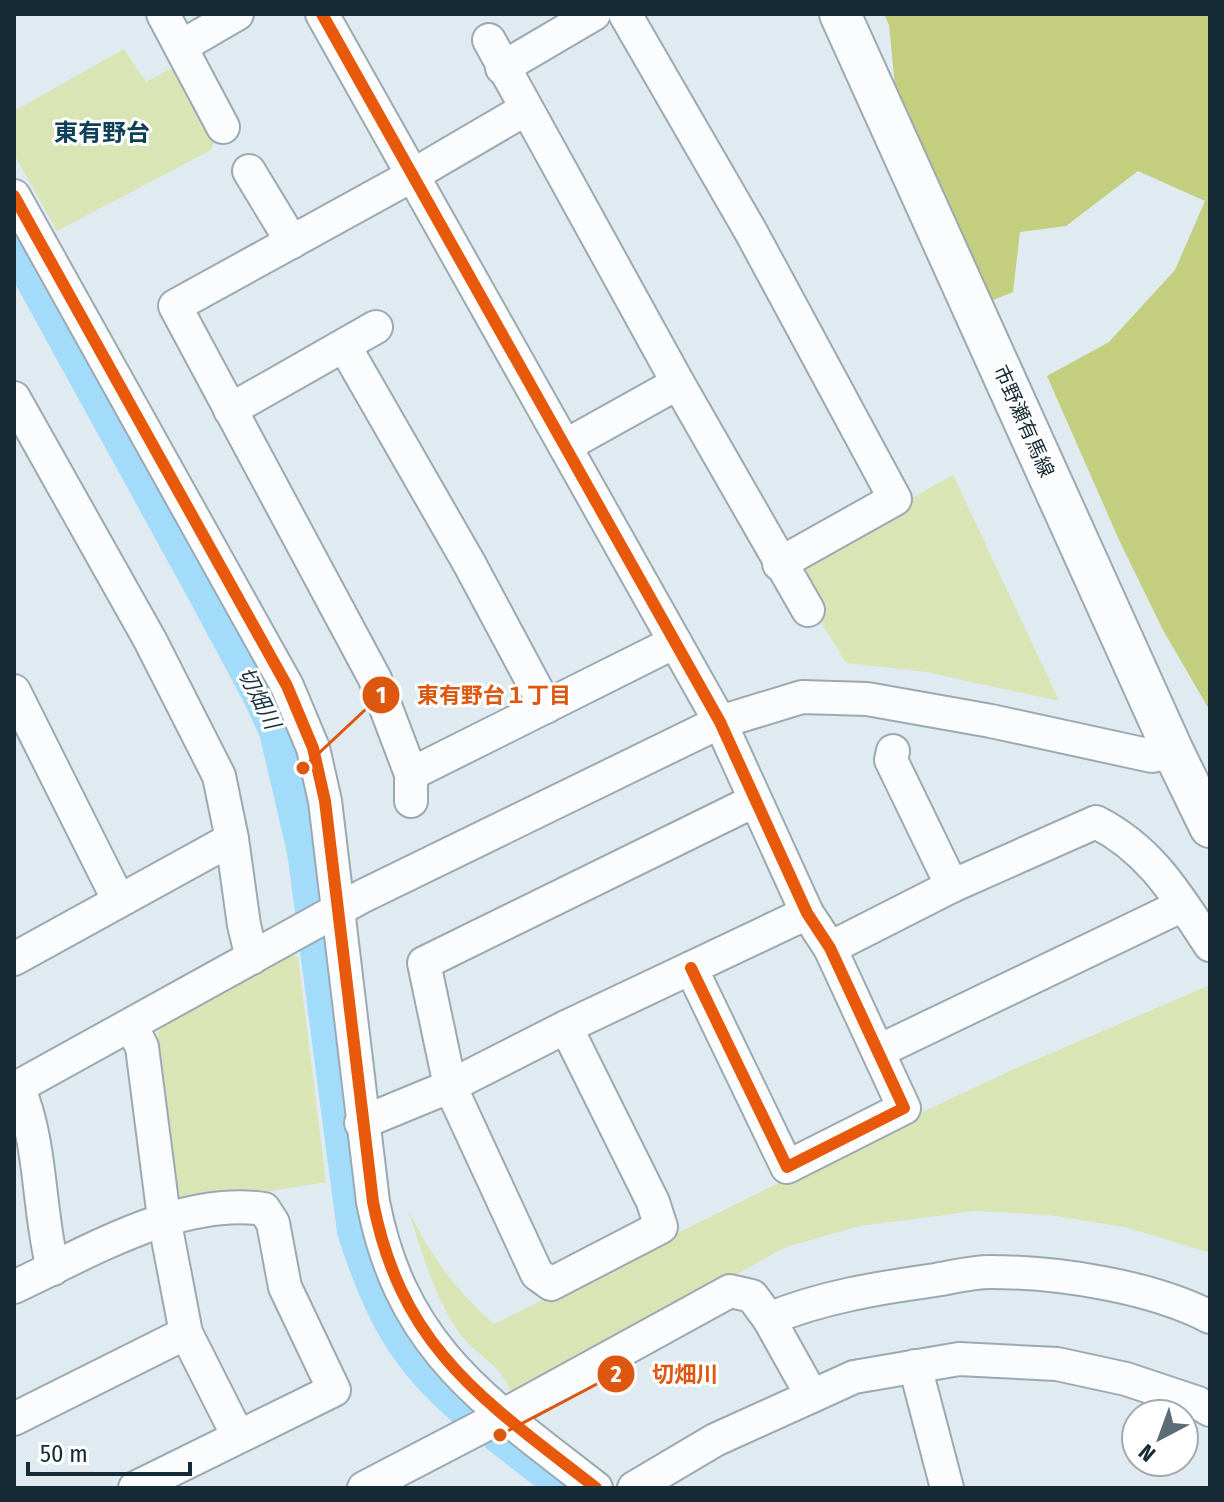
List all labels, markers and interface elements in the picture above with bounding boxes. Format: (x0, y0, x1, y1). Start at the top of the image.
district label: 東有野台 (54, 119, 150, 147)
street label: 市野瀬有馬線 (989, 361, 1059, 481)
water label: 切畑川 (232, 662, 287, 735)
callout: 東有野台１丁目 (361, 672, 587, 718)
text: 1 (376, 681, 386, 709)
text: 東有野台１丁目 (417, 682, 571, 709)
callout: 切畑川 (596, 1351, 734, 1397)
text: 2 (609, 1360, 622, 1388)
text: 切畑川 (652, 1361, 718, 1388)
north arrow (1120, 1398, 1200, 1478)
scale bar (28, 1426, 190, 1476)
text: N (1133, 1438, 1161, 1467)
text: 50 m (40, 1440, 88, 1468)

